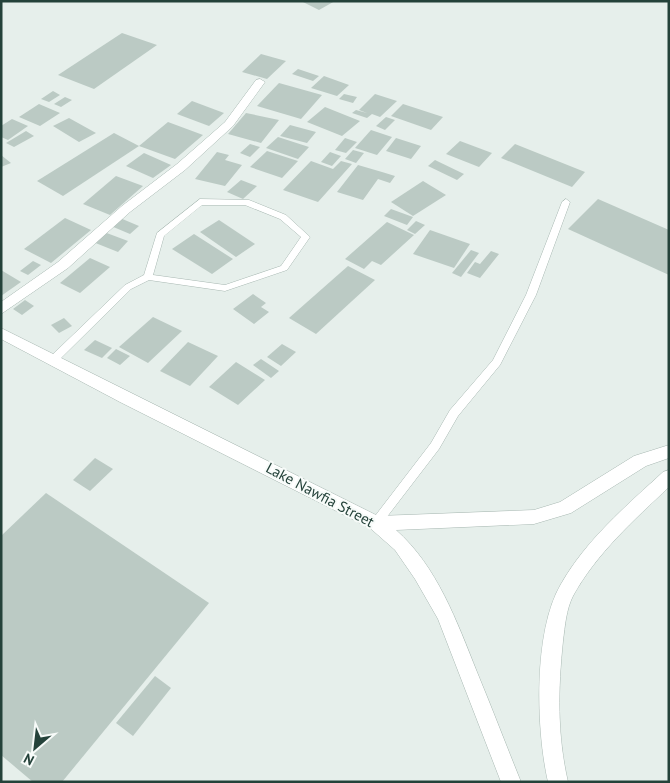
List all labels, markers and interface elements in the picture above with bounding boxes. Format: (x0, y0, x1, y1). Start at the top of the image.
street label: Lake Nawfia Street (263, 458, 378, 531)
north arrow (10, 723, 60, 773)
text: N (21, 749, 37, 770)

